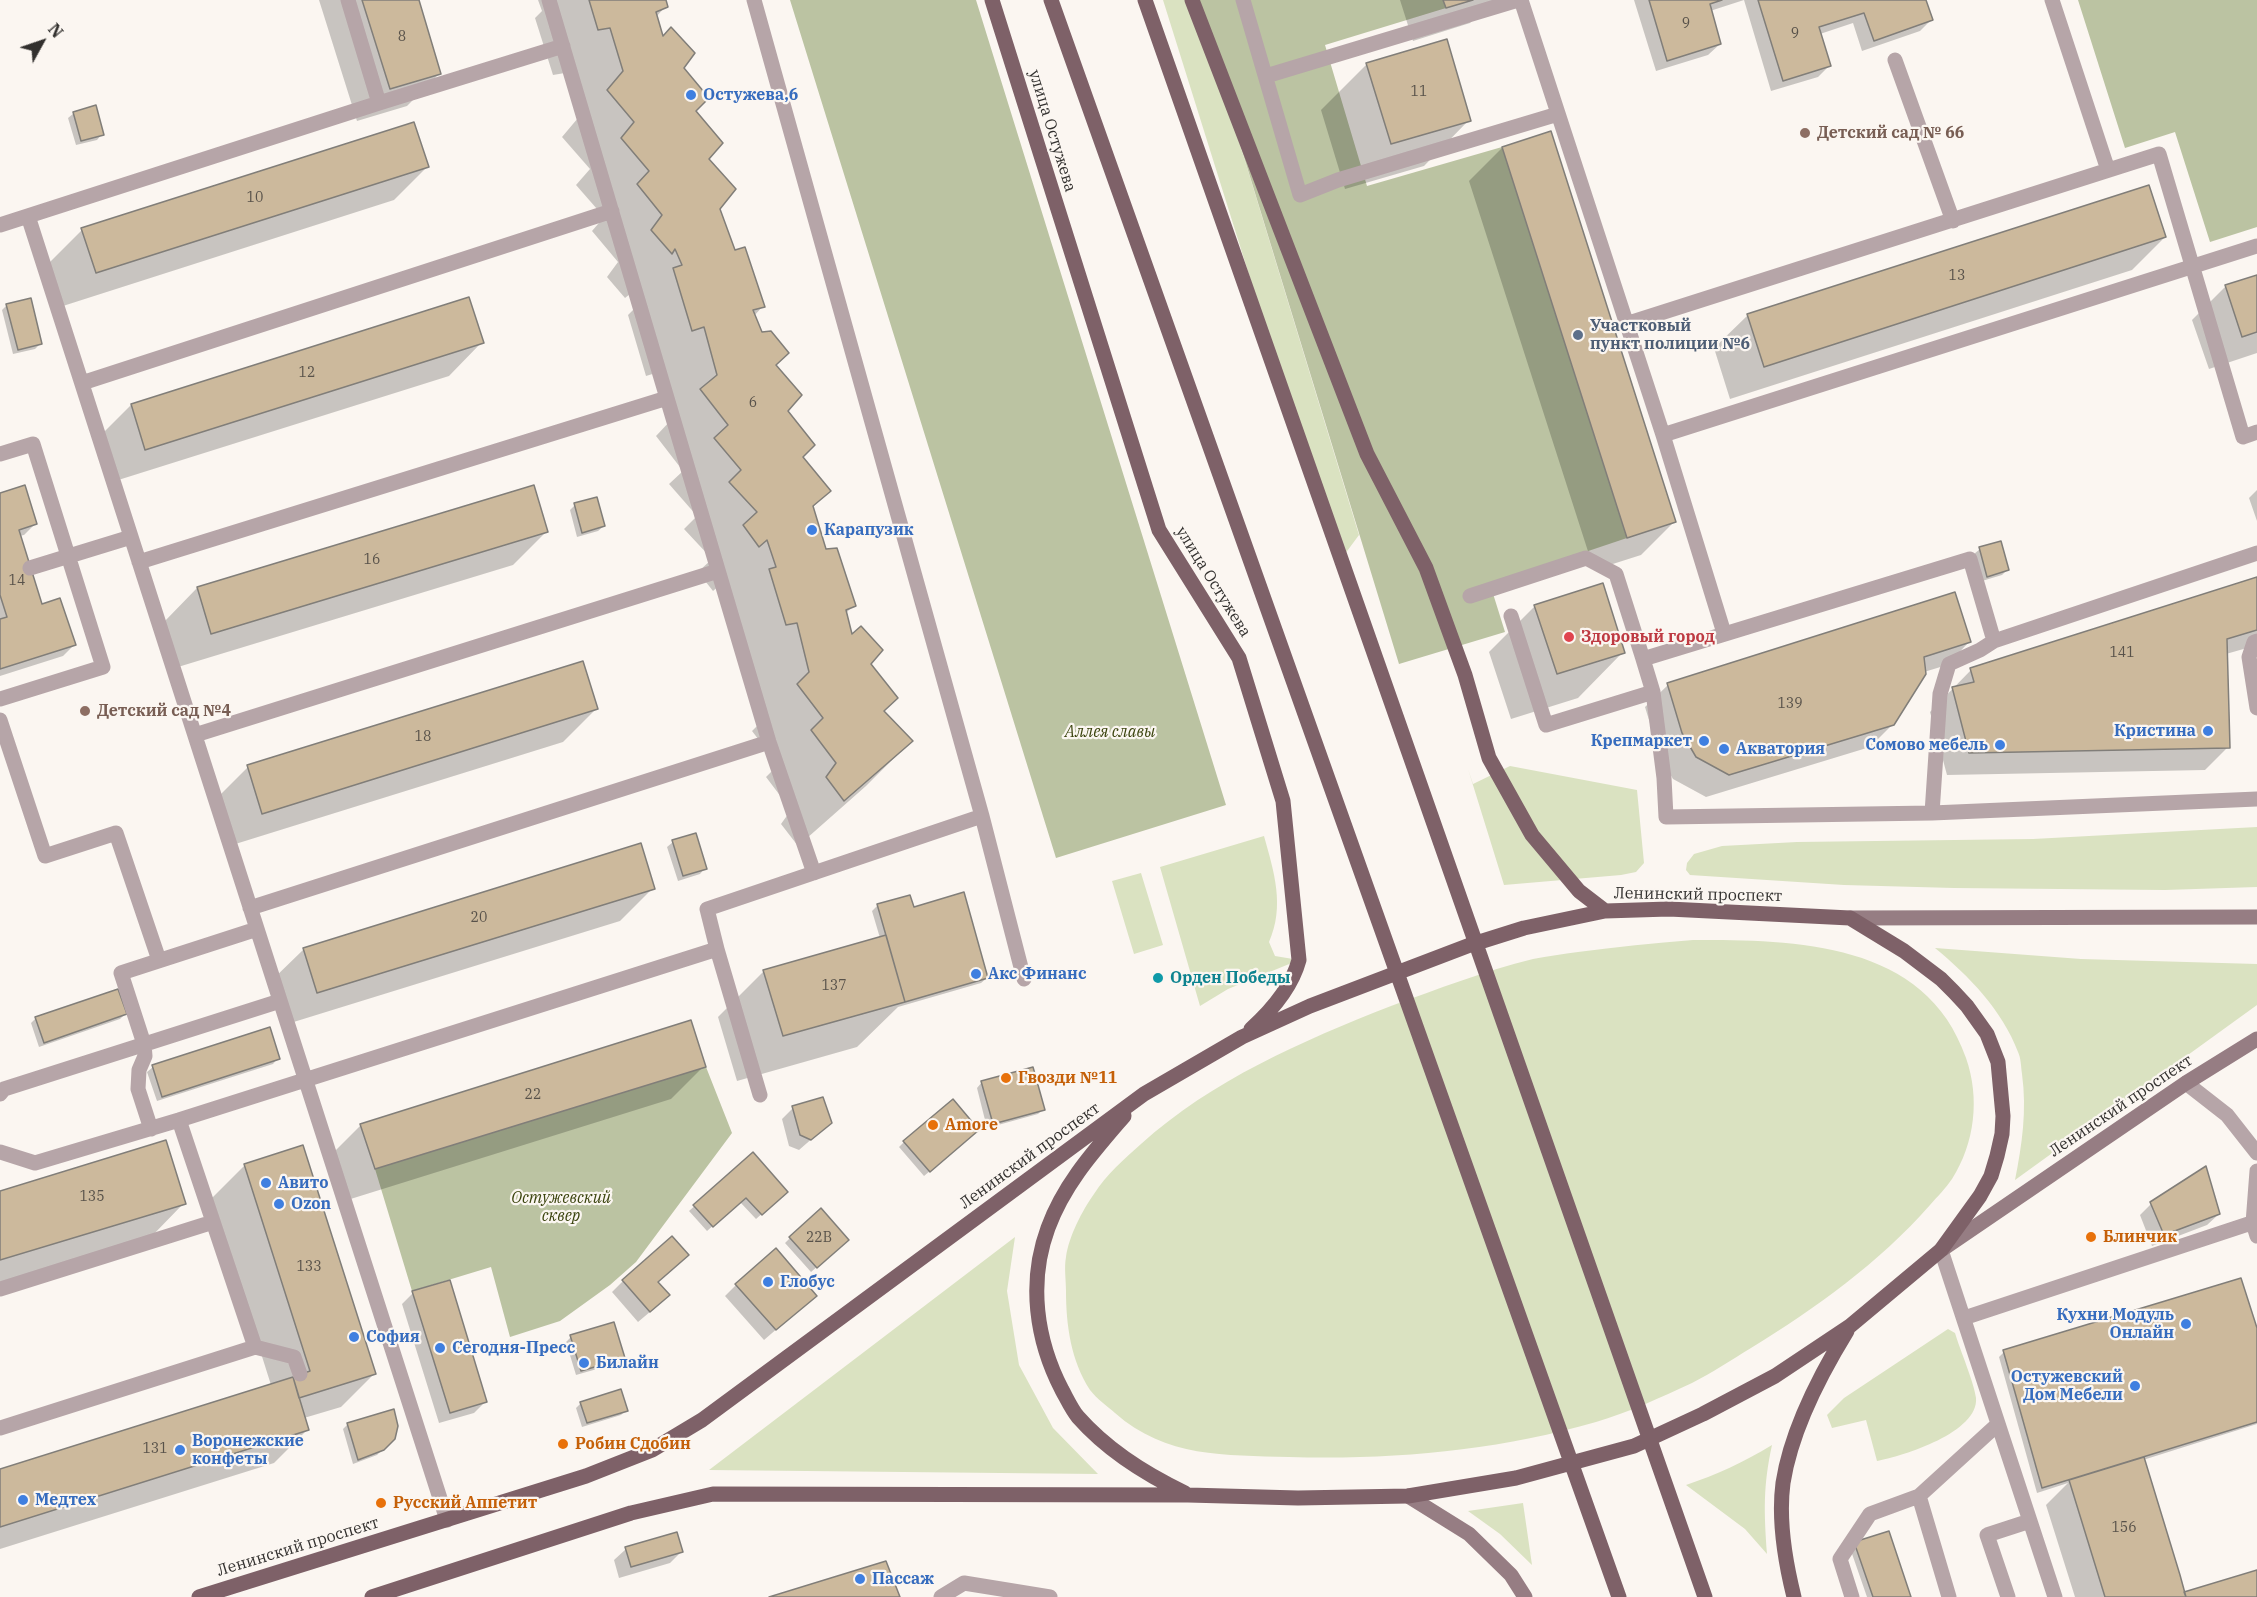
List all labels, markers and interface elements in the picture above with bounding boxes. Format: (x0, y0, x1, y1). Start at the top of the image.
north arrow (12, 12, 72, 72)
house number: 9 (1682, 16, 1690, 32)
text: N (44, 19, 68, 42)
house number: 9 (1791, 26, 1799, 42)
house number: 8 (398, 29, 406, 45)
street label: улица Остужева (1024, 68, 1080, 194)
house number: 11 (1411, 84, 1427, 100)
place label: Остужева,6 (703, 85, 798, 105)
marker: Остужева,6 (684, 88, 698, 102)
place label: Детский сад № 66 (1817, 123, 1964, 143)
marker: Детский сад № 66 (1798, 126, 1812, 140)
house number: 10 (247, 190, 263, 206)
house number: 13 (1949, 268, 1965, 284)
place label: Участковый пункт полиции №6 (1590, 316, 1750, 354)
marker: Участковый пункт полиции №6 (1571, 328, 1585, 342)
house number: 12 (299, 365, 315, 381)
house number: 6 (749, 395, 757, 411)
place label: Карапузик (824, 520, 914, 540)
marker: Карапузик (805, 523, 819, 537)
street label: улица Остужева (1171, 523, 1255, 641)
house number: 16 (364, 552, 380, 568)
house number: 14 (9, 573, 25, 589)
place label: Здоровый город (1581, 627, 1715, 647)
marker: Здоровый город (1562, 630, 1576, 644)
house number: 141 (2109, 645, 2135, 661)
house number: 139 (1777, 696, 1803, 712)
place label: Детский сад №4 (97, 701, 231, 721)
marker: Детский сад №4 (78, 704, 92, 718)
place label: Кристина (2114, 721, 2196, 741)
park label: Аллея славы (1065, 722, 1155, 742)
marker: Кристина (2201, 724, 2215, 738)
house number: 18 (415, 729, 431, 745)
place label: Крепмаркет (1591, 731, 1692, 751)
marker: Крепмаркет (1697, 734, 1711, 748)
place label: Сомово мебель (1865, 735, 1988, 755)
marker: Сомово мебель (1993, 738, 2007, 752)
place label: Акватория (1736, 739, 1825, 759)
marker: Акватория (1717, 742, 1731, 756)
street label: Ленинский проспект (1614, 884, 1782, 906)
house number: 20 (471, 910, 487, 926)
place label: Акс Финанс (988, 964, 1086, 984)
marker: Акс Финанс (969, 967, 983, 981)
place label: Орден Победы (1170, 968, 1291, 988)
marker: Орден Победы (1151, 971, 1165, 985)
house number: 137 (821, 978, 847, 994)
street label: Ленинский проспект (2046, 1051, 2196, 1161)
place label: Гвозди №11 (1018, 1068, 1117, 1088)
marker: Гвозди №11 (999, 1071, 1013, 1085)
house number: 22 (525, 1087, 541, 1103)
street label: Ленинский проспект (956, 1099, 1104, 1213)
place label: Amore (945, 1115, 998, 1135)
marker: Amore (926, 1118, 940, 1132)
place label: Авито (278, 1173, 328, 1193)
marker: Авито (259, 1176, 273, 1190)
park label: Остужевский сквер (511, 1188, 611, 1226)
house number: 135 (79, 1189, 105, 1205)
place label: Ozon (291, 1194, 331, 1214)
marker: Ozon (272, 1197, 286, 1211)
place label: Блинчик (2103, 1227, 2177, 1247)
house number: 22В (806, 1230, 832, 1246)
marker: Блинчик (2084, 1230, 2098, 1244)
house number: 133 (296, 1259, 322, 1275)
place label: Глобус (780, 1272, 835, 1292)
marker: Глобус (761, 1275, 775, 1289)
place label: Кухни Модуль Онлайн (2056, 1305, 2174, 1343)
marker: Кухни Модуль Онлайн (2179, 1317, 2193, 1331)
place label: София (366, 1327, 420, 1347)
marker: София (347, 1330, 361, 1344)
place label: Сегодня-Пресс (452, 1338, 575, 1358)
marker: Сегодня-Пресс (433, 1341, 447, 1355)
place label: Билайн (596, 1353, 659, 1373)
marker: Билайн (577, 1356, 591, 1370)
place label: Остужевский Дом Мебели (2011, 1367, 2123, 1405)
marker: Остужевский Дом Мебели (2128, 1379, 2142, 1393)
place label: Воронежские конфеты (192, 1431, 304, 1469)
place label: Робин Сдобин (575, 1434, 691, 1454)
marker: Робин Сдобин (556, 1437, 570, 1451)
house number: 131 (142, 1441, 168, 1457)
marker: Воронежские конфеты (173, 1443, 187, 1457)
place label: Медтех (35, 1490, 96, 1510)
marker: Медтех (16, 1493, 30, 1507)
place label: Русский Аппетит (393, 1493, 537, 1513)
marker: Русский Аппетит (374, 1496, 388, 1510)
street label: Ленинский проспект (215, 1513, 381, 1581)
house number: 156 (2111, 1520, 2137, 1536)
place label: Пассаж (872, 1569, 934, 1589)
marker: Пассаж (853, 1572, 867, 1586)

